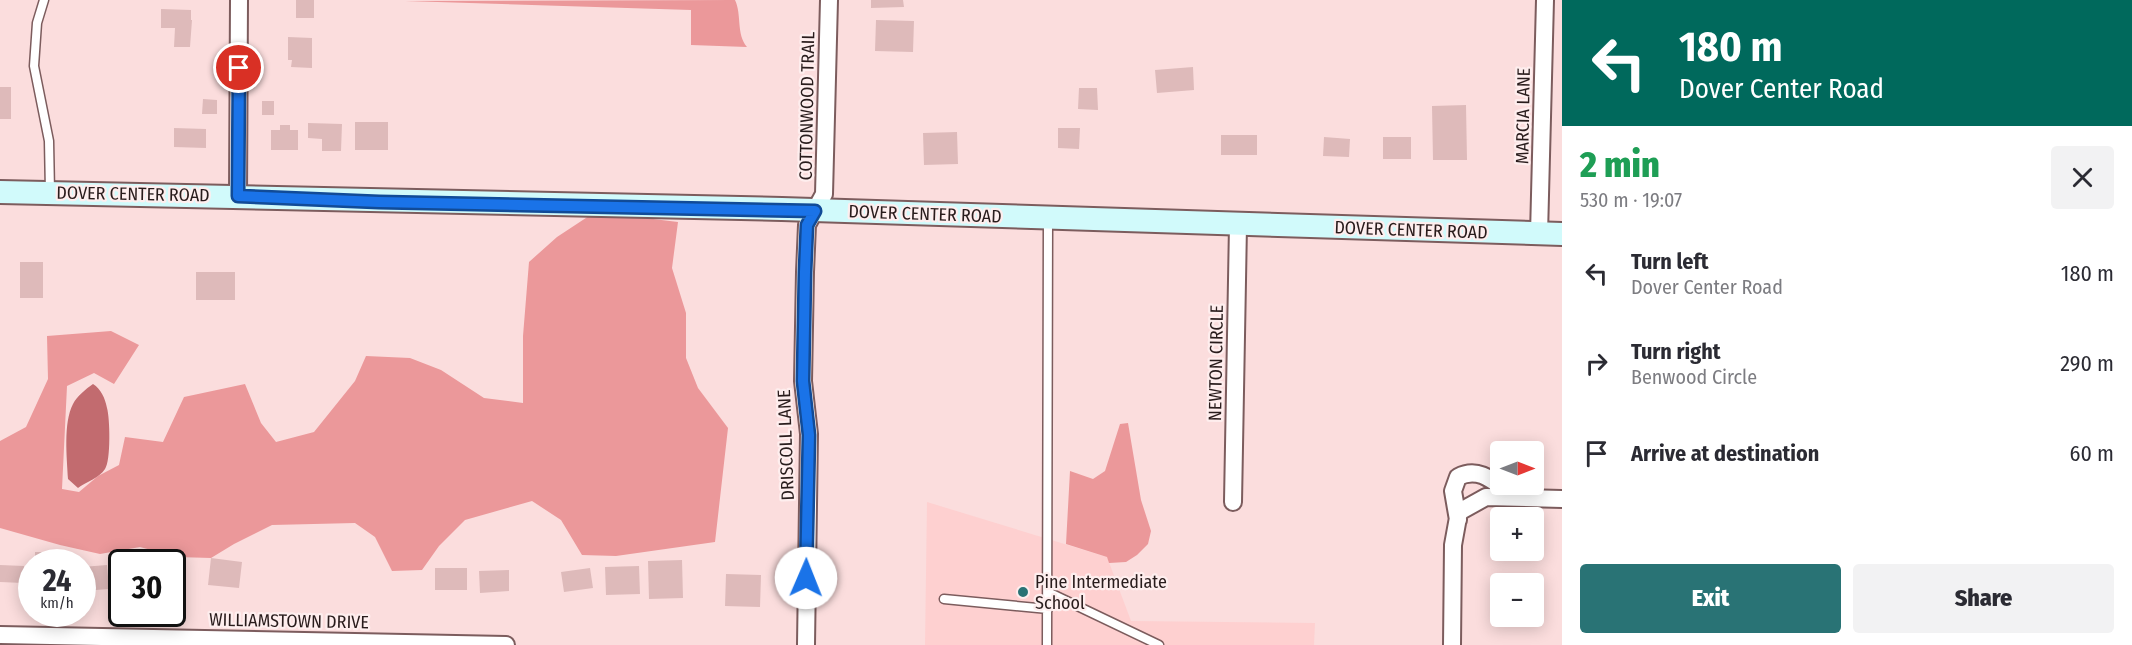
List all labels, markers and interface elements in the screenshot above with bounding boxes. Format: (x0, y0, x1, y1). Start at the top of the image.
text: 180 m (1679, 22, 1783, 72)
icon: left (1580, 24, 1658, 102)
street label: COTTONWOOD TRAIL (795, 31, 819, 181)
pin (213, 42, 264, 93)
icon: arrive (222, 51, 255, 84)
street label: MARCIA LANE (1511, 68, 1535, 164)
text: Dover Center Road (1679, 73, 1884, 105)
text: 2 min (1580, 143, 1660, 187)
button: close (2051, 146, 2114, 209)
street label: DOVER CENTER ROAD (56, 182, 210, 206)
text: 530 m · 19:07 (1580, 188, 1682, 212)
street label: DOVER CENTER ROAD (848, 200, 1002, 228)
street label: DOVER CENTER ROAD (1334, 216, 1488, 244)
text: Turn left (1631, 248, 1709, 275)
icon: left (1580, 257, 1613, 290)
text: 180 m (2061, 260, 2114, 287)
text: Dover Center Road (1631, 275, 1783, 299)
street label: NEWTON CIRCLE (1204, 305, 1228, 421)
text: Turn right (1631, 338, 1720, 365)
icon: right (1580, 347, 1613, 380)
text: 290 m (2060, 350, 2114, 377)
text: Benwood Circle (1631, 365, 1757, 389)
street label: DRISCOLL LANE (773, 389, 799, 501)
icon: arrive (1580, 437, 1613, 470)
text: Arrive at destination (1631, 440, 1819, 467)
text: 60 m (2070, 440, 2114, 467)
north arrow (1490, 441, 1544, 495)
map controls (1490, 441, 1544, 627)
button: + (1490, 507, 1544, 561)
position arrow (774, 546, 838, 610)
speed limit sign: 30 (108, 549, 186, 627)
text: 24 (43, 563, 71, 599)
button: Exit (1580, 564, 1841, 633)
button: Share (1853, 564, 2114, 633)
place label: Pine Intermediate School (1035, 571, 1167, 614)
button: − (1490, 573, 1544, 627)
marker: Pine Intermediate School (1016, 585, 1030, 599)
text: km/h (40, 594, 74, 612)
street label: WILLIAMSTOWN DRIVE (209, 609, 369, 633)

